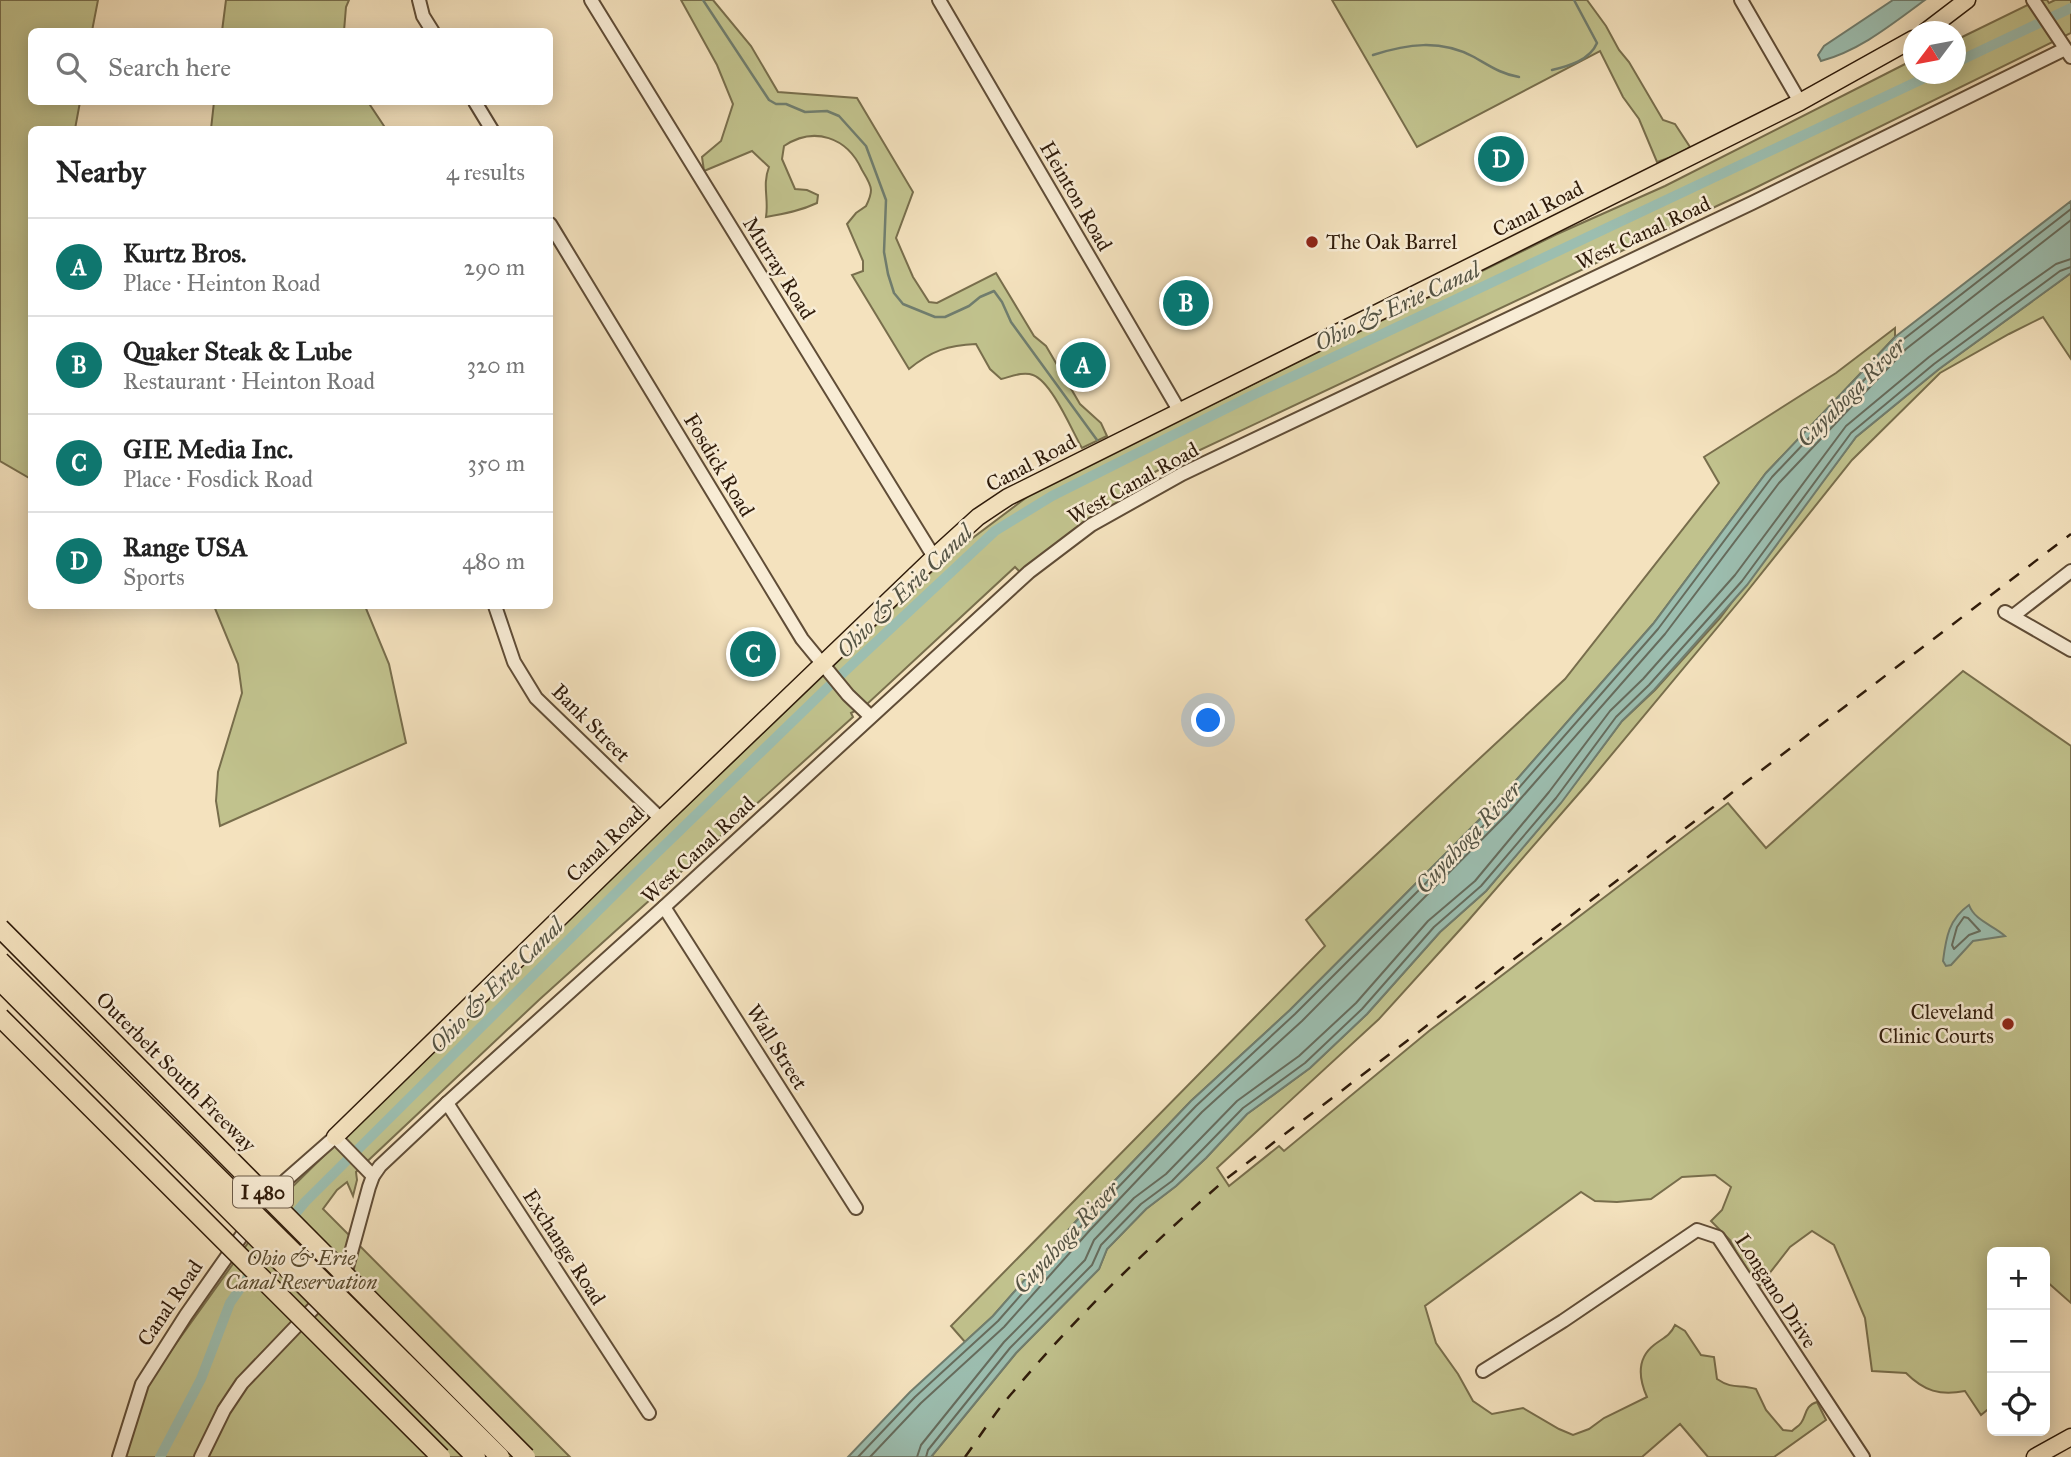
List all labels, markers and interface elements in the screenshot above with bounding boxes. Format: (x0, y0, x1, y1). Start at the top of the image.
north arrow (1903, 21, 1966, 84)
search box (28, 28, 553, 105)
icon: search (52, 48, 90, 86)
text: Search here (108, 51, 231, 83)
pin: D (1478, 133, 1524, 185)
street label: Heinton Road (1034, 136, 1118, 256)
text: Nearby (56, 154, 146, 190)
text: 4 results (446, 158, 525, 186)
street label: Canal Road (1488, 175, 1588, 243)
street label: West Canal Road (1571, 190, 1715, 276)
street label: Murray Road (737, 212, 821, 324)
place label: The Oak Barrel (1326, 229, 1458, 255)
marker: The Oak Barrel (1304, 234, 1320, 250)
text: Kurtz Bros. (123, 237, 246, 269)
text: A (71, 253, 87, 281)
text: 290 m (464, 253, 525, 281)
water label: Ohio & Erie Canal (1310, 255, 1486, 356)
text: Place · Heinton Road (123, 269, 321, 297)
pin: B (1163, 277, 1209, 329)
water label: Cuyahoga River (1790, 330, 1913, 453)
text: Quaker Steak & Lube (123, 335, 352, 367)
pin: A (1060, 339, 1106, 391)
text: B (71, 351, 87, 379)
text: 320 m (467, 351, 525, 379)
text: Restaurant · Heinton Road (123, 367, 375, 395)
street label: Fosdick Road (678, 409, 760, 522)
street label: Canal Road (981, 428, 1081, 498)
text: GIE Media Inc. (123, 433, 293, 465)
street label: West Canal Road (1063, 436, 1203, 530)
text: C (71, 449, 87, 477)
text: 350 m (467, 449, 525, 477)
text: Place · Fosdick Road (123, 465, 313, 493)
water label: Ohio & Erie Canal (830, 517, 979, 663)
text: Range USA (123, 531, 248, 563)
text: D (70, 547, 88, 575)
text: 480 m (462, 547, 525, 575)
text: Sports (123, 563, 185, 591)
pin: C (730, 628, 776, 680)
street label: Bank Street (546, 678, 636, 768)
your location (1191, 703, 1225, 737)
water label: Cuyahoga River (1409, 774, 1528, 899)
street label: West Canal Road (636, 790, 761, 909)
street label: Canal Road (561, 800, 650, 888)
water label: Ohio & Erie Canal (423, 911, 570, 1058)
street label: Outerbelt South Freeway (90, 986, 262, 1158)
street label: Wall Street (741, 999, 814, 1095)
place label: Cleveland Clinic Courts (1879, 999, 1994, 1049)
marker: Cleveland Clinic Courts (2000, 1016, 2016, 1032)
water label: Cuyahoga River (1007, 1174, 1126, 1299)
road number: I 480 (233, 1176, 293, 1208)
street label: Exchange Road (517, 1184, 611, 1310)
street label: Longano Drive (1729, 1229, 1823, 1353)
park label: Ohio & Erie Canal Reservation (225, 1245, 377, 1295)
map controls (1987, 1247, 2050, 1436)
button: + (1987, 1247, 2050, 1310)
street label: Canal Road (132, 1255, 209, 1351)
button: − (1987, 1310, 2050, 1373)
button: locate (1987, 1373, 2050, 1436)

